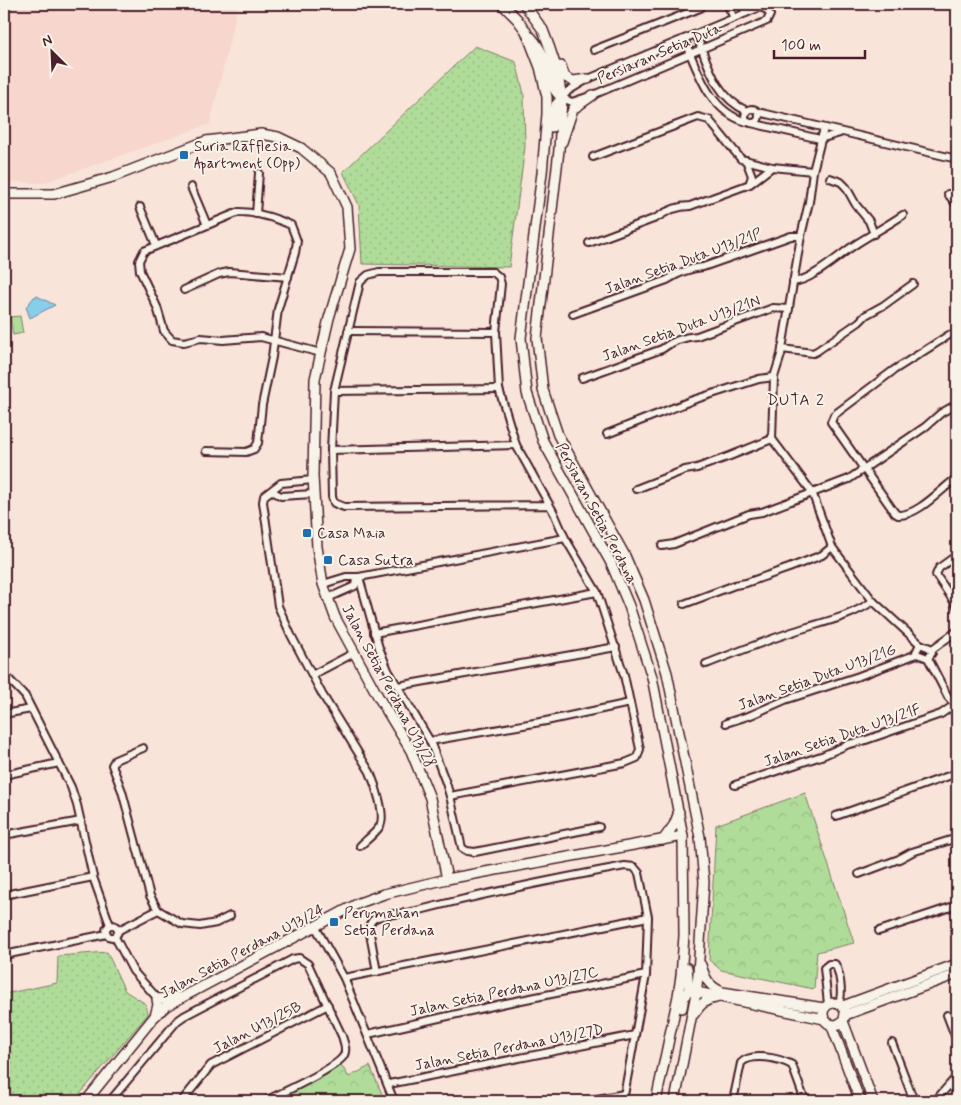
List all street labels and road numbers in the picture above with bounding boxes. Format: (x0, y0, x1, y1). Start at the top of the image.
street label: Persiaran Setia Duta (594, 18, 726, 89)
street label: Jalan Setia Duta U13/21P (602, 224, 765, 300)
street label: Jalan Setia Duta U13/21N (599, 291, 763, 367)
street label: Persiaran Setia Perdana (550, 439, 642, 588)
street label: Jalan Setia Perdana U13/28 (336, 601, 440, 772)
street label: Jalan Setia Duta U13/21G (736, 640, 899, 716)
street label: Jalan Setia Duta U13/21F (761, 700, 924, 772)
street label: Jalan Setia Perdana U13/24 (157, 900, 328, 1004)
street label: Jalan Setia Perdana U13/27C (408, 962, 601, 1022)
street label: Jalan U13/25B (210, 997, 305, 1059)
street label: Jalan Setia Perdana U13/27D (413, 1020, 605, 1076)

